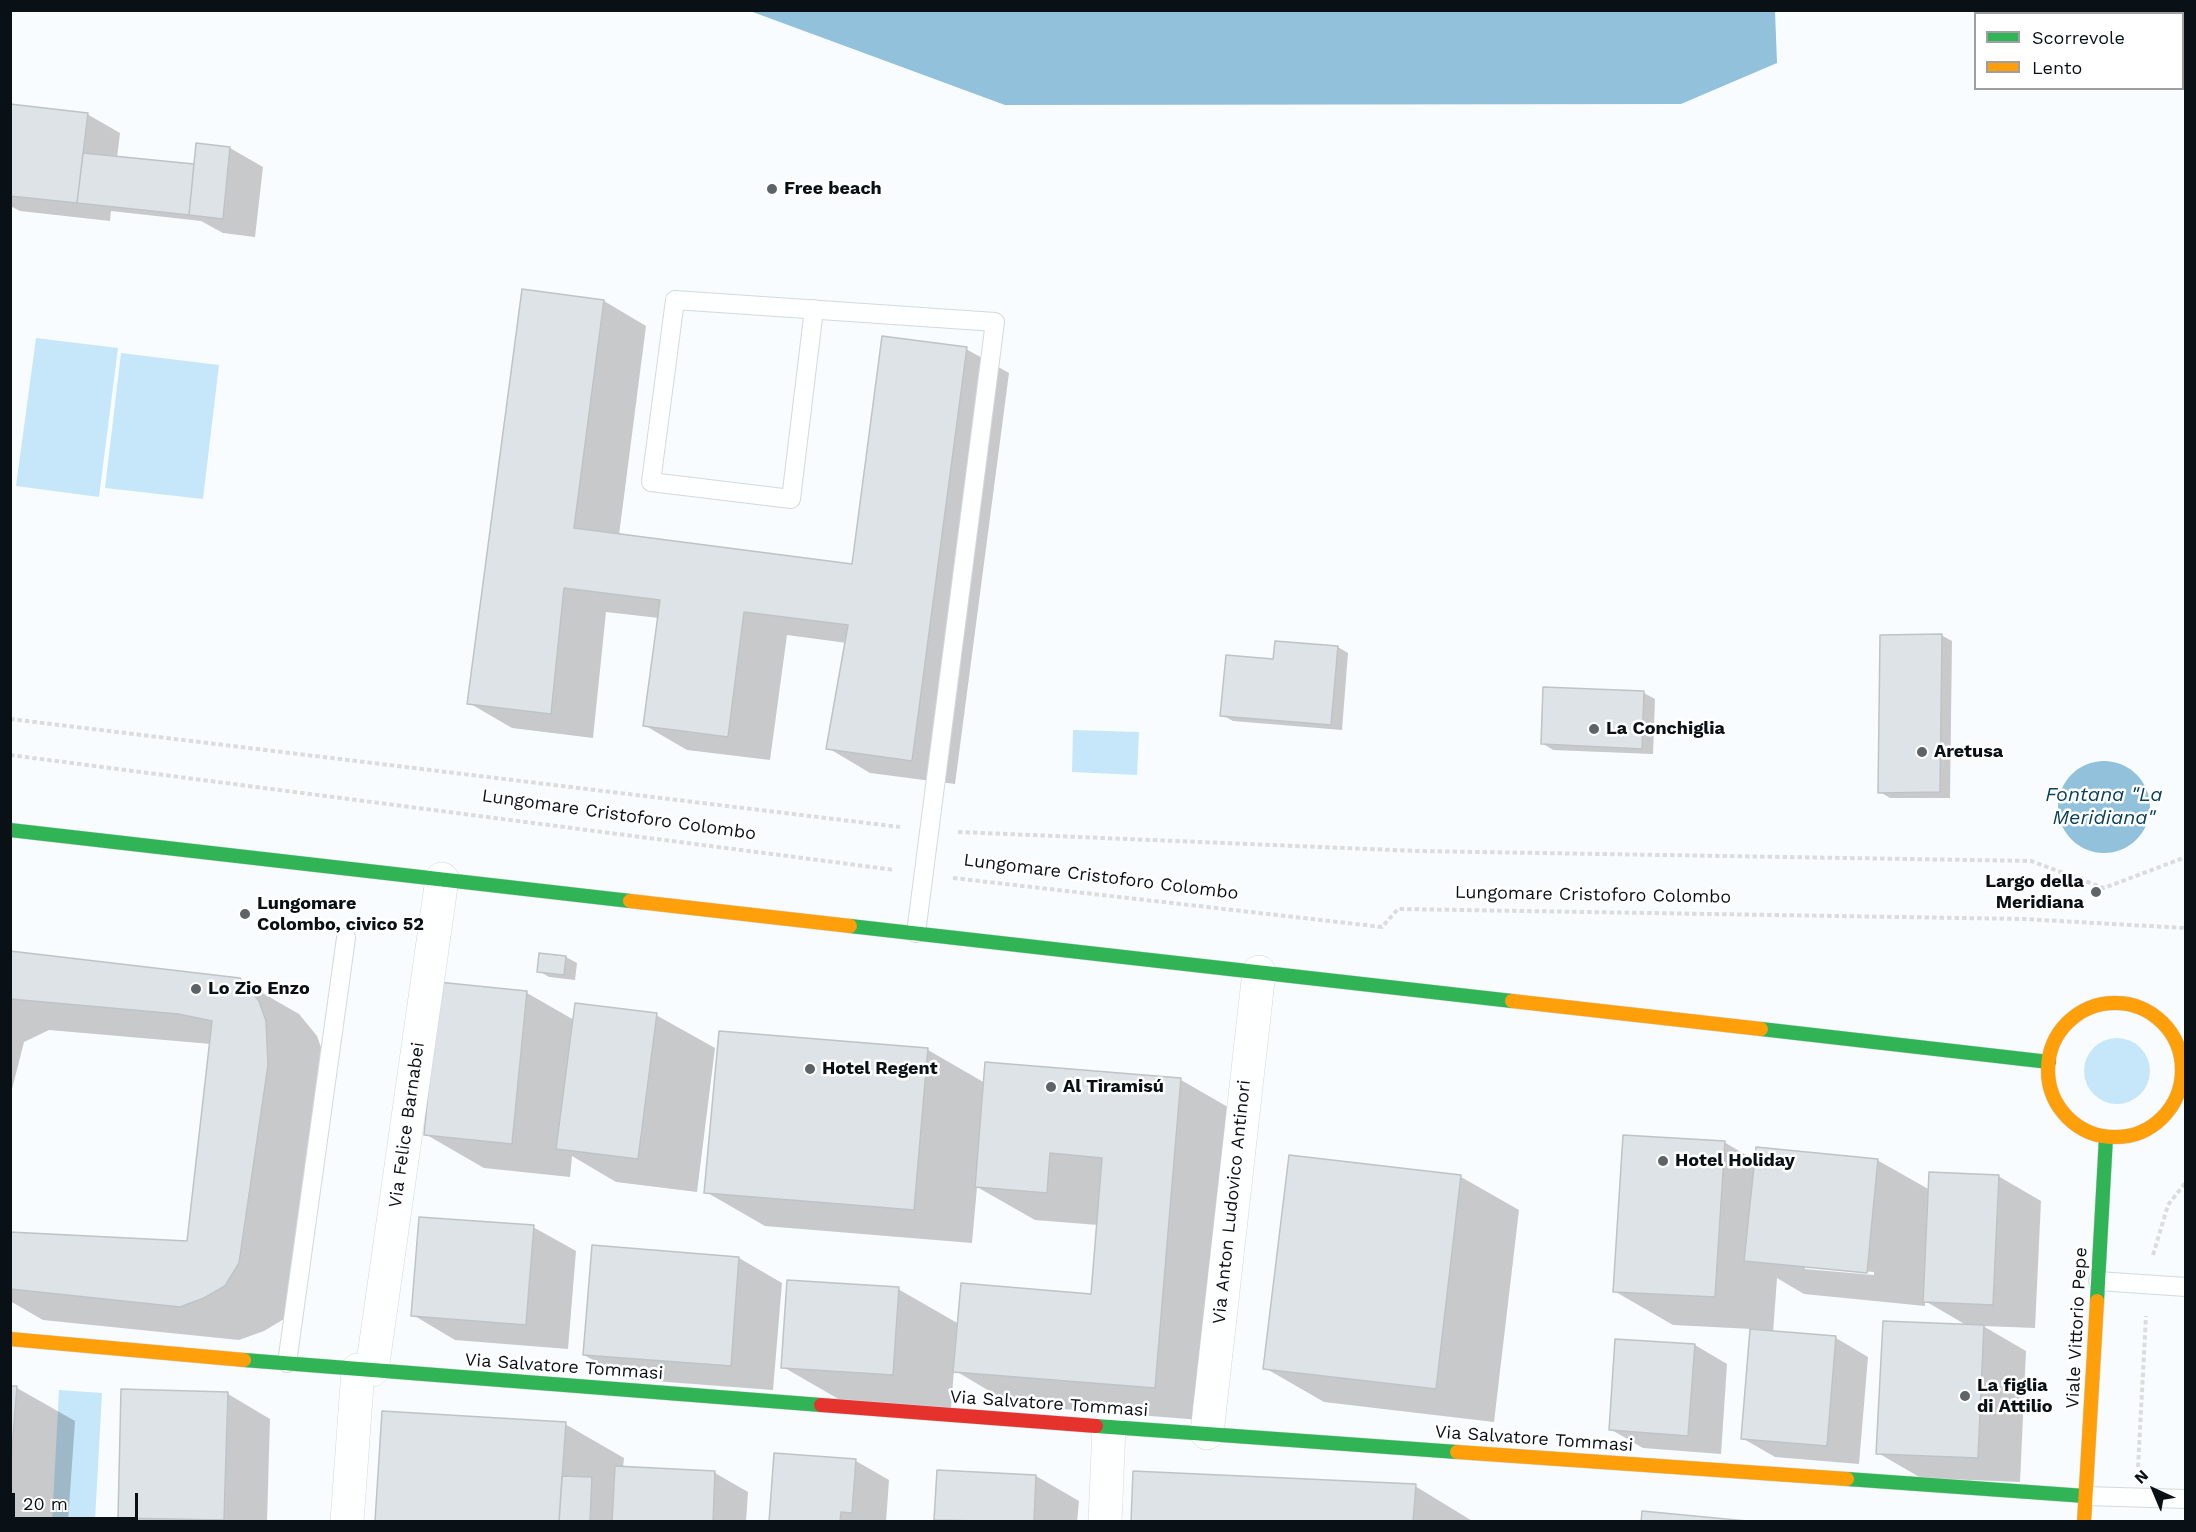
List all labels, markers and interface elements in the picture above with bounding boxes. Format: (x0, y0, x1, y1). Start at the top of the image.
legend (1974, 12, 2184, 90)
text: Scorrevole (2032, 27, 2125, 48)
text: Lento (2032, 57, 2082, 78)
place label: Free beach (784, 178, 882, 200)
marker: Free beach (765, 182, 779, 196)
place label: La Conchiglia (1606, 718, 1725, 740)
marker: La Conchiglia (1587, 722, 1601, 736)
place label: Aretusa (1934, 741, 2003, 763)
marker: Aretusa (1915, 745, 1929, 759)
water label: Fontana "La Meridiana" (2045, 783, 2163, 830)
street label: Lungomare Cristoforo Colombo (481, 785, 757, 845)
street label: Lungomare Cristoforo Colombo (962, 849, 1240, 905)
place label: Largo della Meridiana (1985, 871, 2084, 914)
street label: Lungomare Cristoforo Colombo (1455, 882, 1731, 908)
marker: Largo della Meridiana (2089, 885, 2103, 899)
place label: Lungomare Colombo, civico 52 (257, 893, 424, 936)
marker: Lungomare Colombo, civico 52 (238, 907, 252, 921)
place label: Lo Zio Enzo (208, 978, 310, 1000)
marker: Lo Zio Enzo (189, 982, 203, 996)
street label: Via Felice Barnabei (385, 1041, 429, 1209)
place label: Hotel Regent (822, 1058, 938, 1080)
marker: Hotel Regent (803, 1062, 817, 1076)
place label: Al Tiramisú (1063, 1076, 1164, 1098)
street label: Via Anton Ludovico Antinori (1208, 1079, 1256, 1325)
marker: Al Tiramisú (1044, 1080, 1058, 1094)
place label: Hotel Holiday (1675, 1150, 1795, 1172)
marker: Hotel Holiday (1656, 1154, 1670, 1168)
street label: Viale Vittorio Pepe (2062, 1247, 2092, 1409)
street label: Via Salvatore Tommasi (464, 1349, 664, 1385)
place label: La figlia di Attilio (1977, 1375, 2053, 1418)
street label: Via Salvatore Tommasi (949, 1386, 1149, 1422)
marker: La figlia di Attilio (1958, 1389, 1972, 1403)
street label: Via Salvatore Tommasi (1434, 1421, 1634, 1457)
north arrow (2124, 1460, 2184, 1520)
text: N (2130, 1466, 2152, 1488)
scale bar (15, 1481, 141, 1519)
text: 20 m (23, 1493, 68, 1514)

